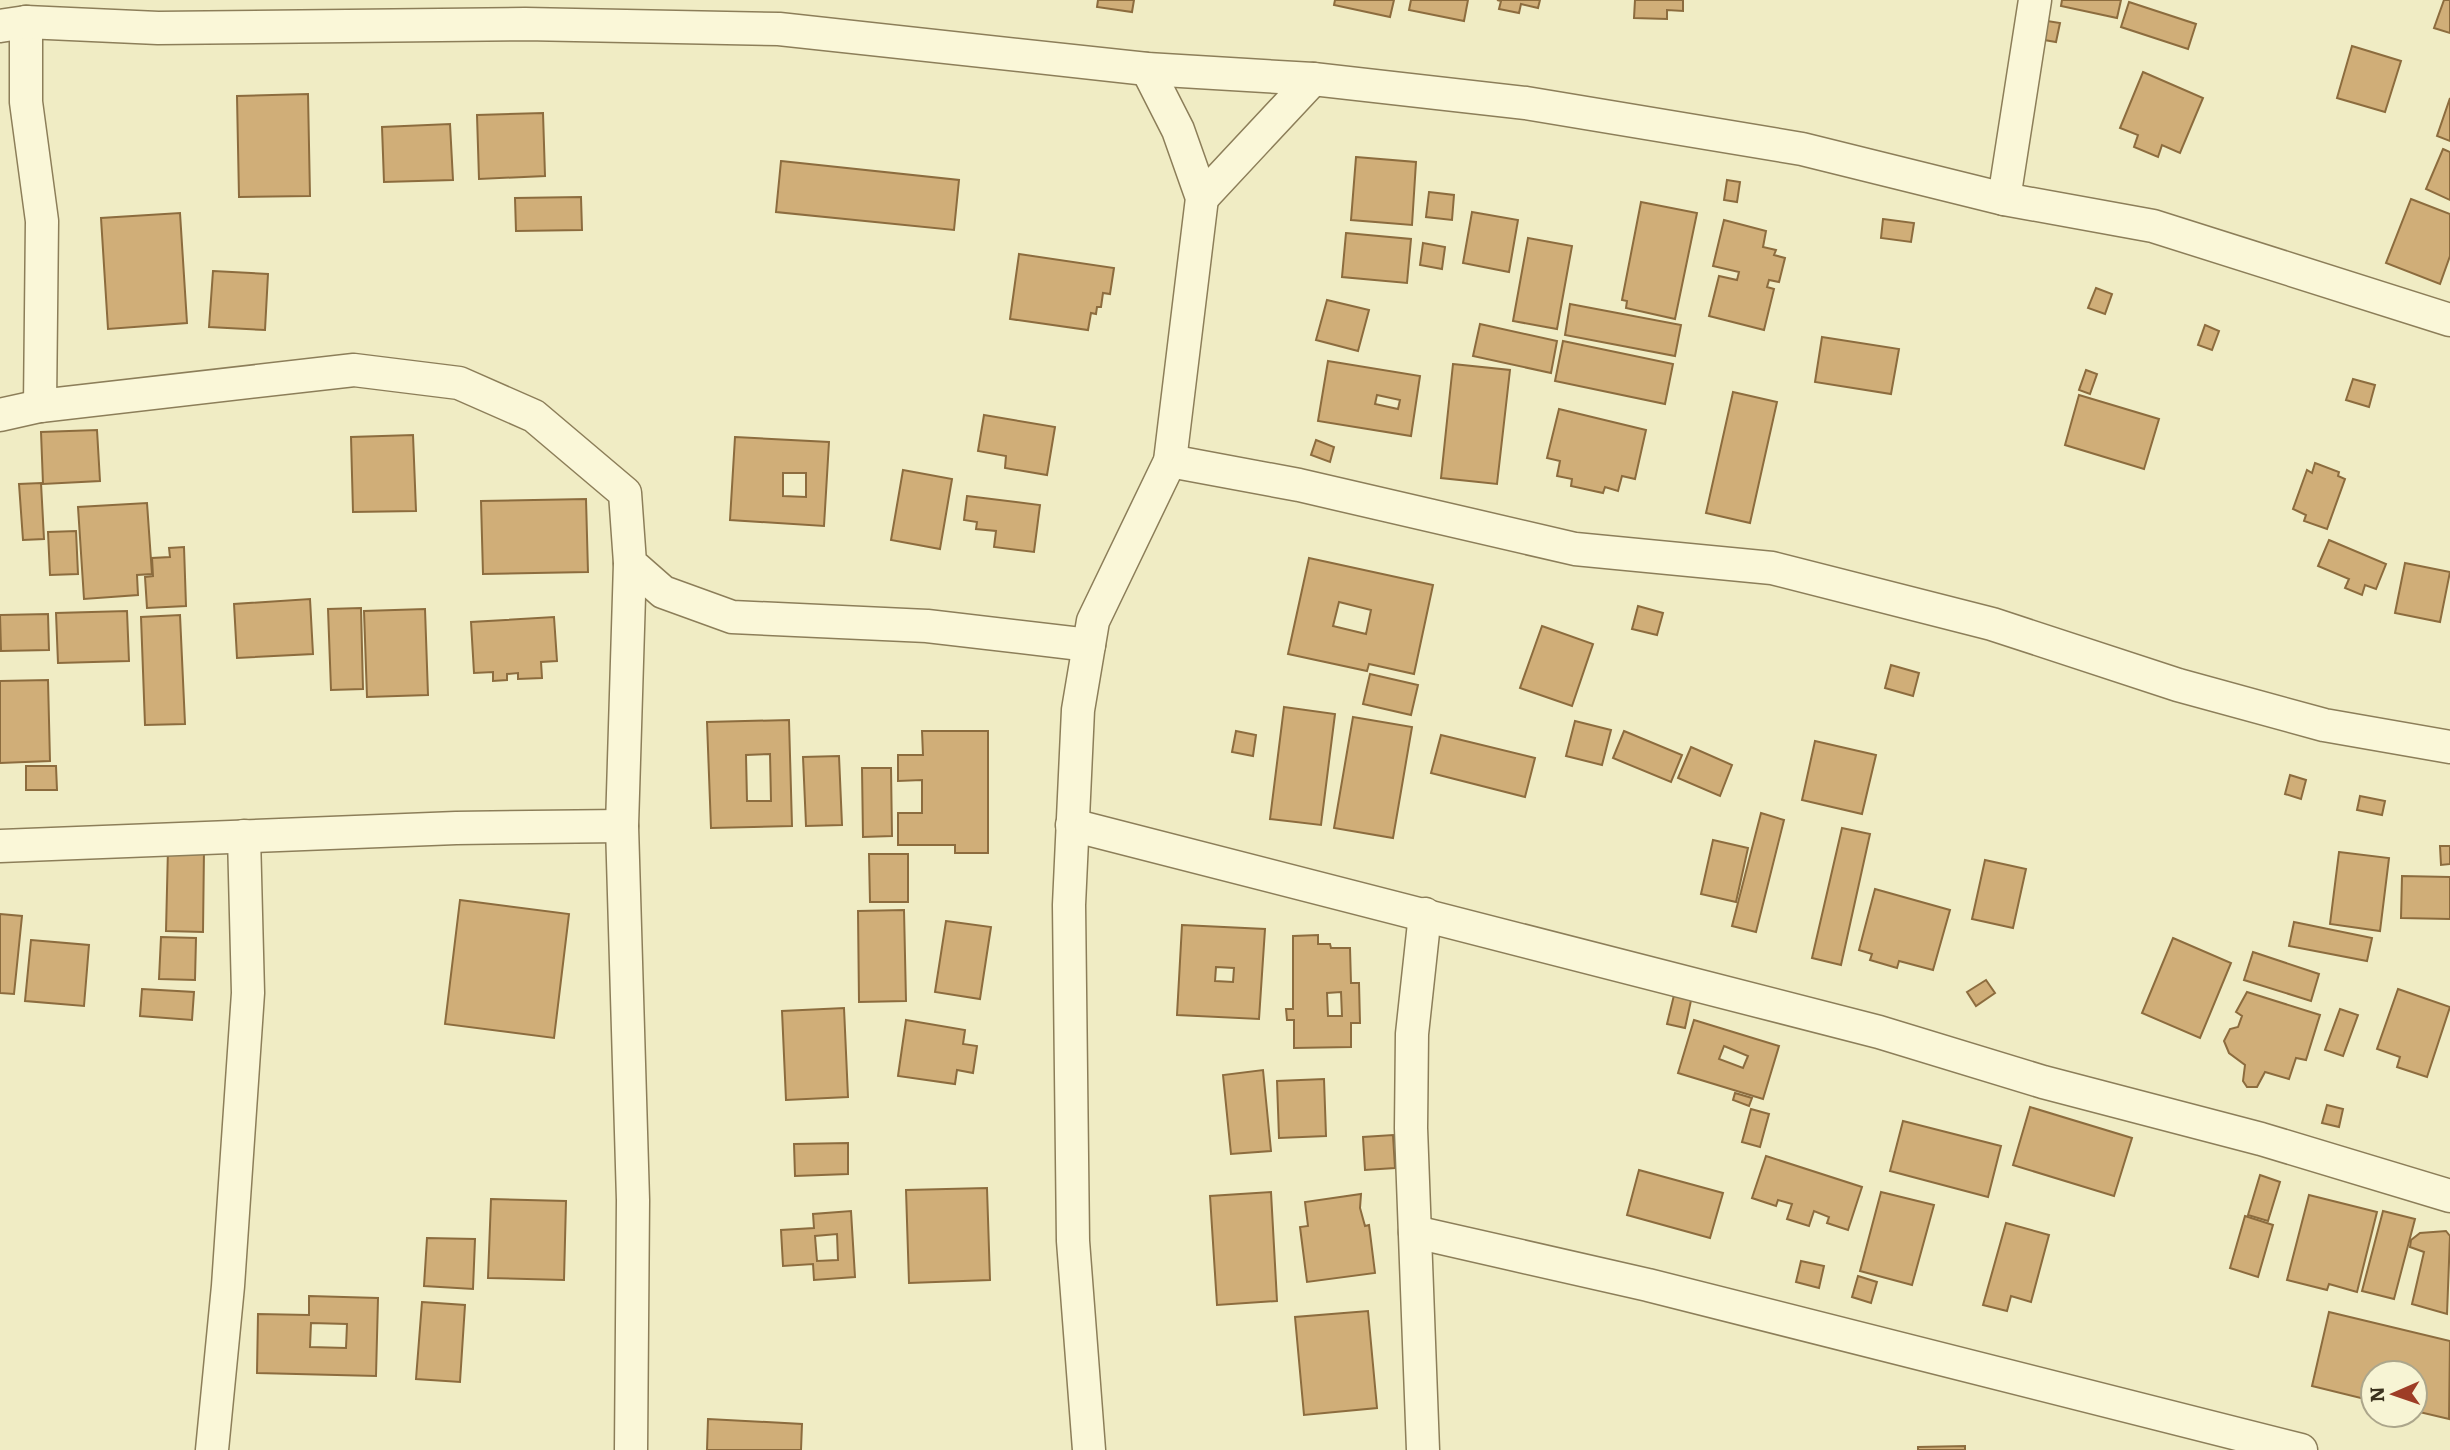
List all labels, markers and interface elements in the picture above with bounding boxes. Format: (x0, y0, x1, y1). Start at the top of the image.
north arrow (2359, 1359, 2429, 1429)
text: N (2362, 1386, 2390, 1403)

